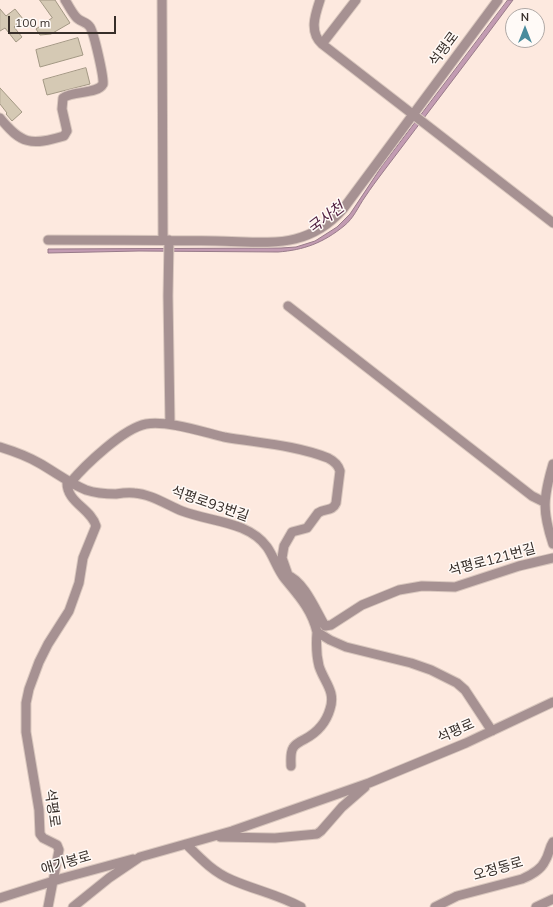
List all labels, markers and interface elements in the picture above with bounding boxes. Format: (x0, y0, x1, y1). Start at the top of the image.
scale bar (10, 8, 118, 34)
north arrow (505, 8, 545, 48)
text: N (521, 10, 529, 24)
text: 100 m (15, 15, 50, 30)
street label: 석평로 (426, 29, 462, 69)
water label: 국사천 (304, 198, 348, 238)
street label: 석평로93번길 (169, 483, 251, 525)
street label: 석평로121번길 (447, 540, 537, 580)
street label: 석평로 (435, 715, 477, 747)
street label: 석평로 (41, 788, 63, 828)
street label: 애기봉로 (39, 848, 93, 878)
street label: 오정동로 (471, 854, 525, 884)

